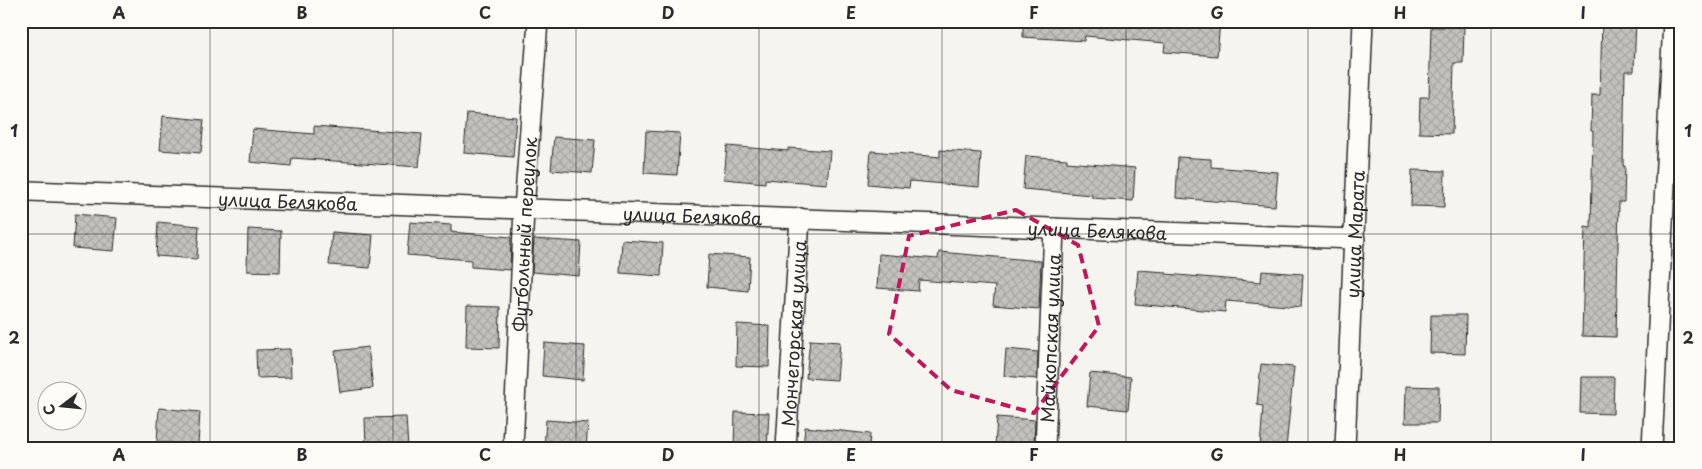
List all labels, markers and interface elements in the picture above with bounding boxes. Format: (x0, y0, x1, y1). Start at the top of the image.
text: A (113, 0, 126, 24)
text: B (297, 0, 308, 24)
text: C (479, 0, 491, 24)
text: D (662, 0, 674, 24)
text: E (846, 0, 856, 24)
text: F (1029, 0, 1039, 24)
text: G (1210, 0, 1224, 24)
text: H (1394, 0, 1406, 24)
text: I (1580, 0, 1586, 24)
text: 1 (10, 118, 18, 142)
text: 1 (1684, 118, 1692, 142)
street label: Футбольный переулок (505, 136, 543, 332)
street label: улица Марата (1338, 169, 1370, 299)
street label: улица Белякова (218, 184, 359, 216)
street label: улица Белякова (622, 199, 764, 231)
street label: улица Белякова (1027, 214, 1168, 246)
street label: Мончегорская улица (774, 238, 812, 427)
street label: Майкопская улица (1033, 252, 1066, 423)
text: 2 (8, 325, 20, 349)
text: 2 (1682, 325, 1694, 349)
north arrow (38, 382, 88, 432)
text: С (37, 402, 61, 418)
text: A (113, 442, 126, 466)
text: B (297, 442, 308, 466)
text: C (479, 442, 491, 466)
text: D (662, 442, 674, 466)
text: E (846, 442, 856, 466)
text: F (1029, 442, 1039, 466)
text: G (1210, 442, 1224, 466)
text: H (1394, 442, 1406, 466)
text: I (1580, 442, 1586, 466)

